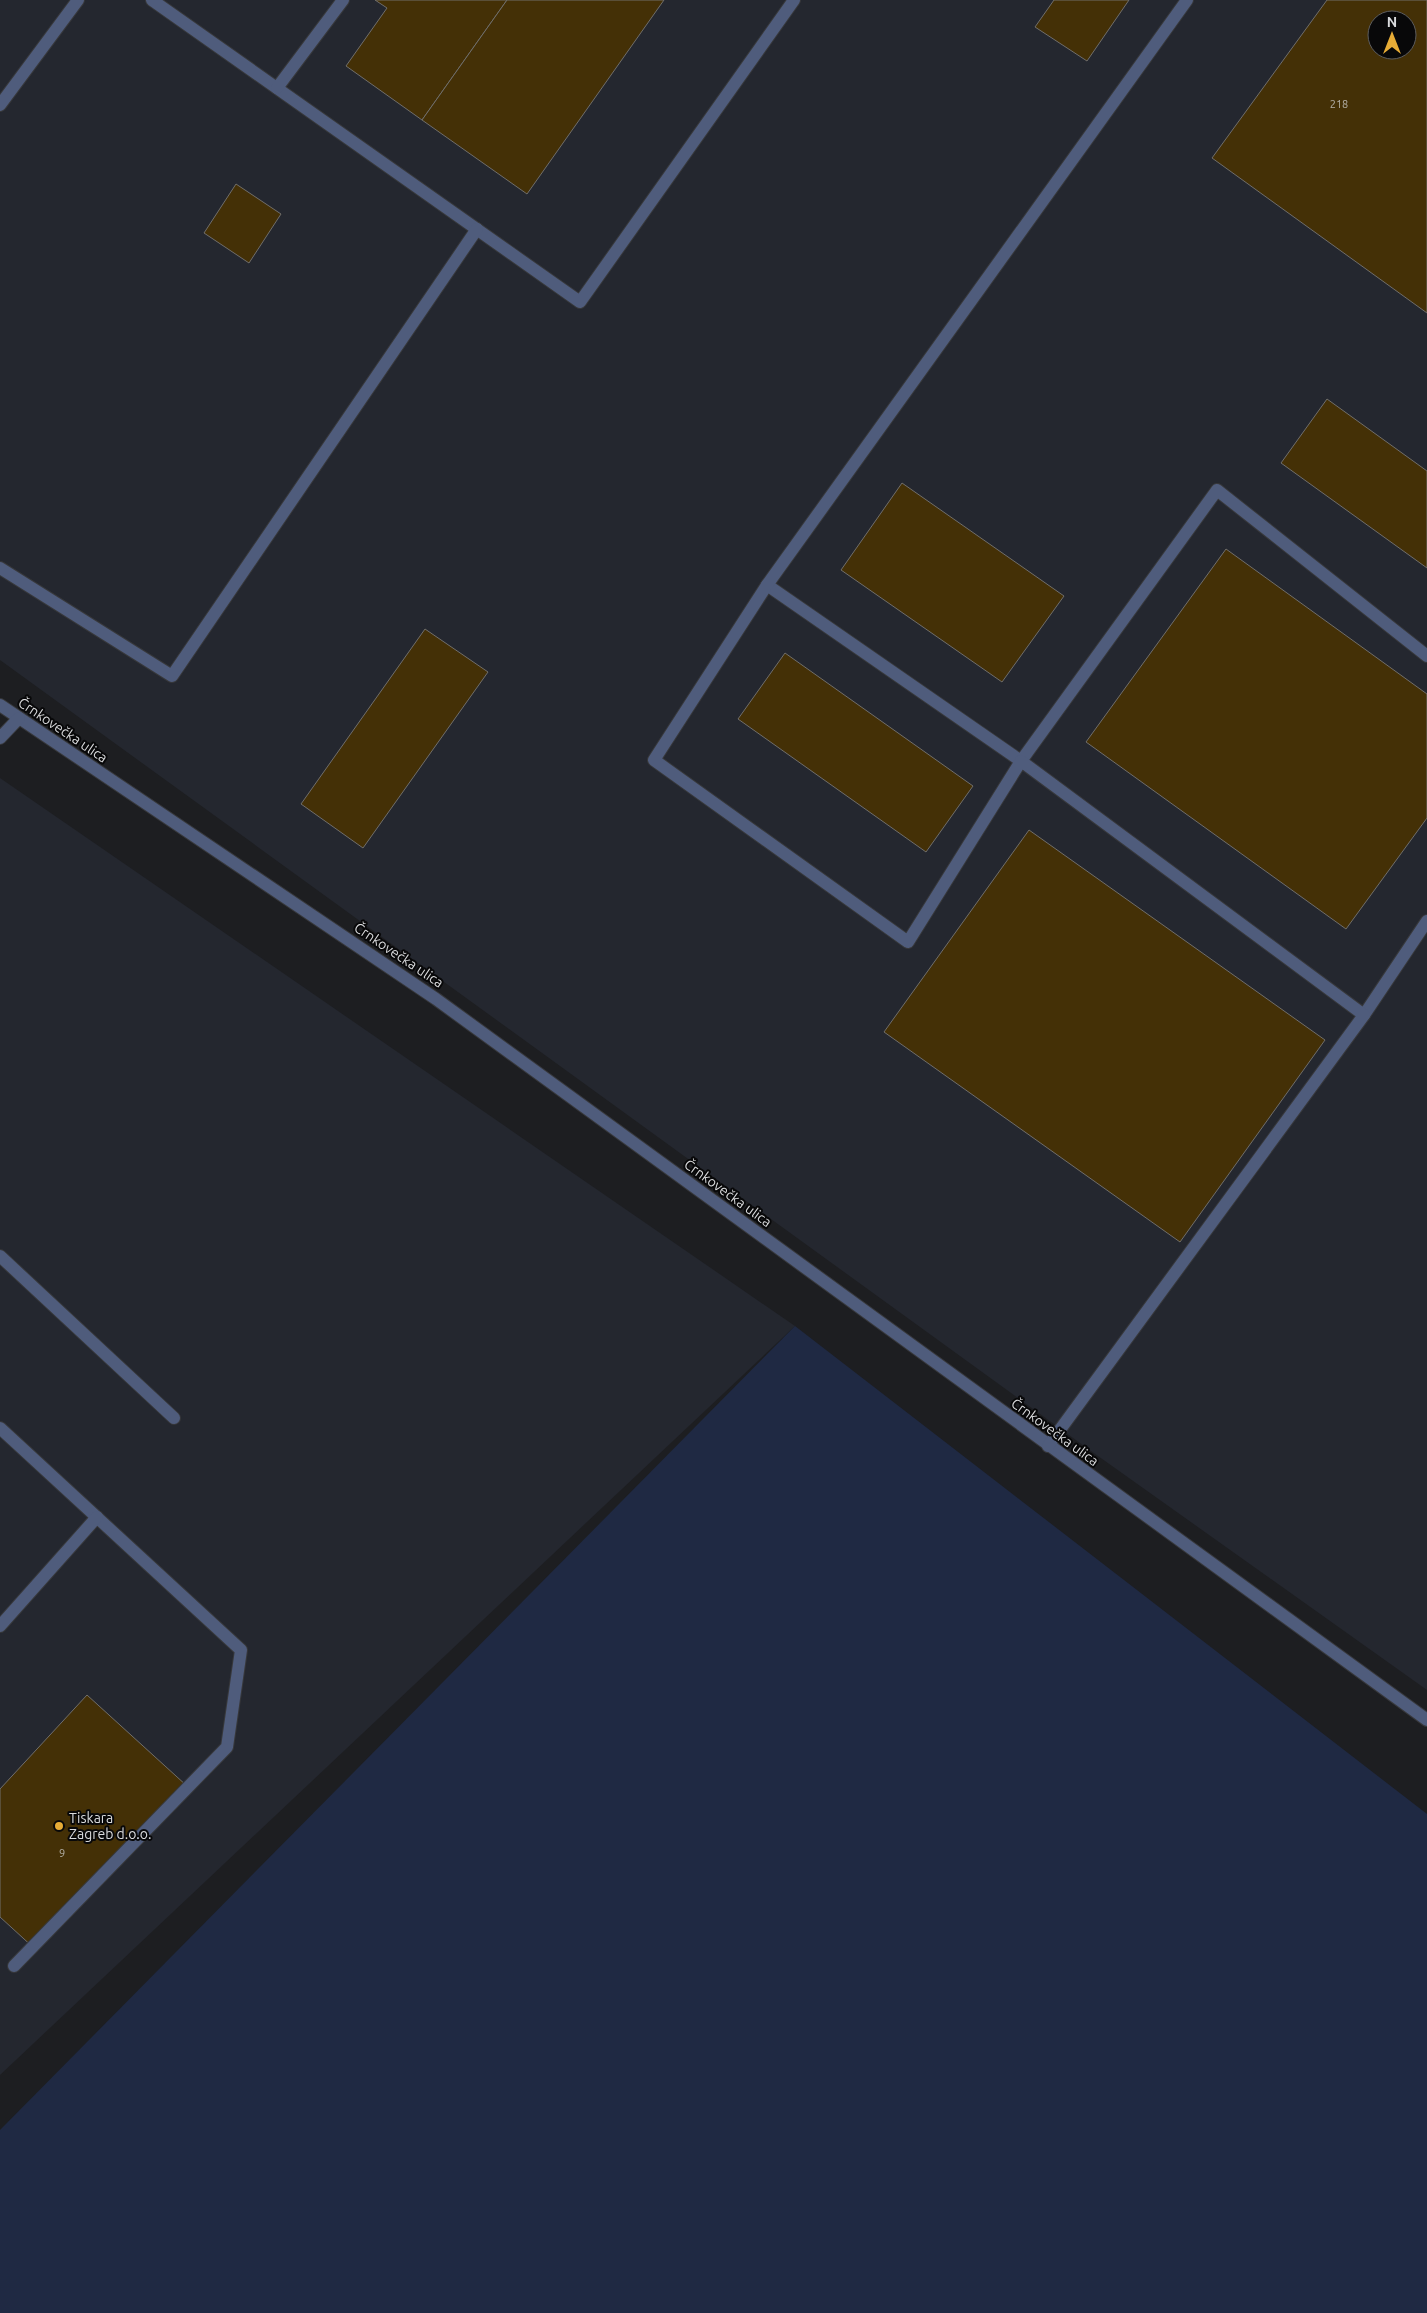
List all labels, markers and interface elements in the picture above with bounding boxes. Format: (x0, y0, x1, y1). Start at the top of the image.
north arrow (1367, 10, 1417, 60)
text: N (1387, 14, 1397, 30)
house number: 218 (1330, 98, 1348, 110)
street label: Črnkovečka ulica (15, 693, 111, 766)
street label: Črnkovečka ulica (351, 918, 447, 991)
street label: Črnkovečka ulica (681, 1155, 775, 1230)
street label: Črnkovečka ulica (1008, 1394, 1102, 1469)
place label: Tiskara Zagreb d.o.o. (69, 1810, 151, 1842)
marker: Tiskara Zagreb d.o.o. (53, 1820, 65, 1832)
house number: 9 (59, 1847, 65, 1859)

